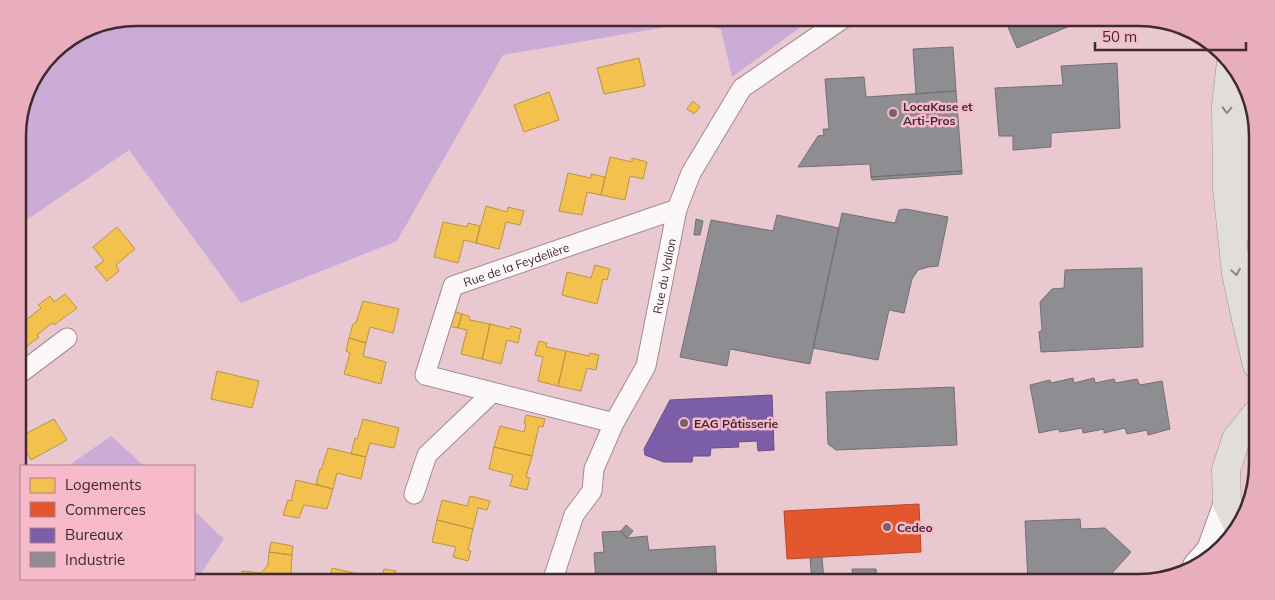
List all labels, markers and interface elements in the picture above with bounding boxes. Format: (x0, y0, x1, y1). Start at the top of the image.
scale bar (1095, 20, 1246, 52)
text: 50 m (1102, 27, 1137, 46)
place label: LocaKase et Arti-Pros (903, 99, 973, 128)
marker: LocaKase et Arti-Pros (887, 107, 899, 119)
one-way arrow (1221, 107, 1232, 115)
street label: Rue du Vallon (649, 237, 679, 315)
street label: Rue de la Feydelière (461, 239, 571, 289)
one-way arrow (1230, 269, 1241, 277)
place label: EAG Pâtisserie (694, 416, 779, 431)
marker: EAG Pâtisserie (678, 417, 690, 429)
legend (20, 465, 195, 580)
text: Logements (65, 475, 142, 494)
text: Commerces (65, 500, 146, 519)
place label: Cedeo (897, 520, 933, 535)
marker: Cedeo (881, 521, 893, 533)
text: Bureaux (65, 525, 123, 544)
text: Industrie (65, 550, 125, 569)

